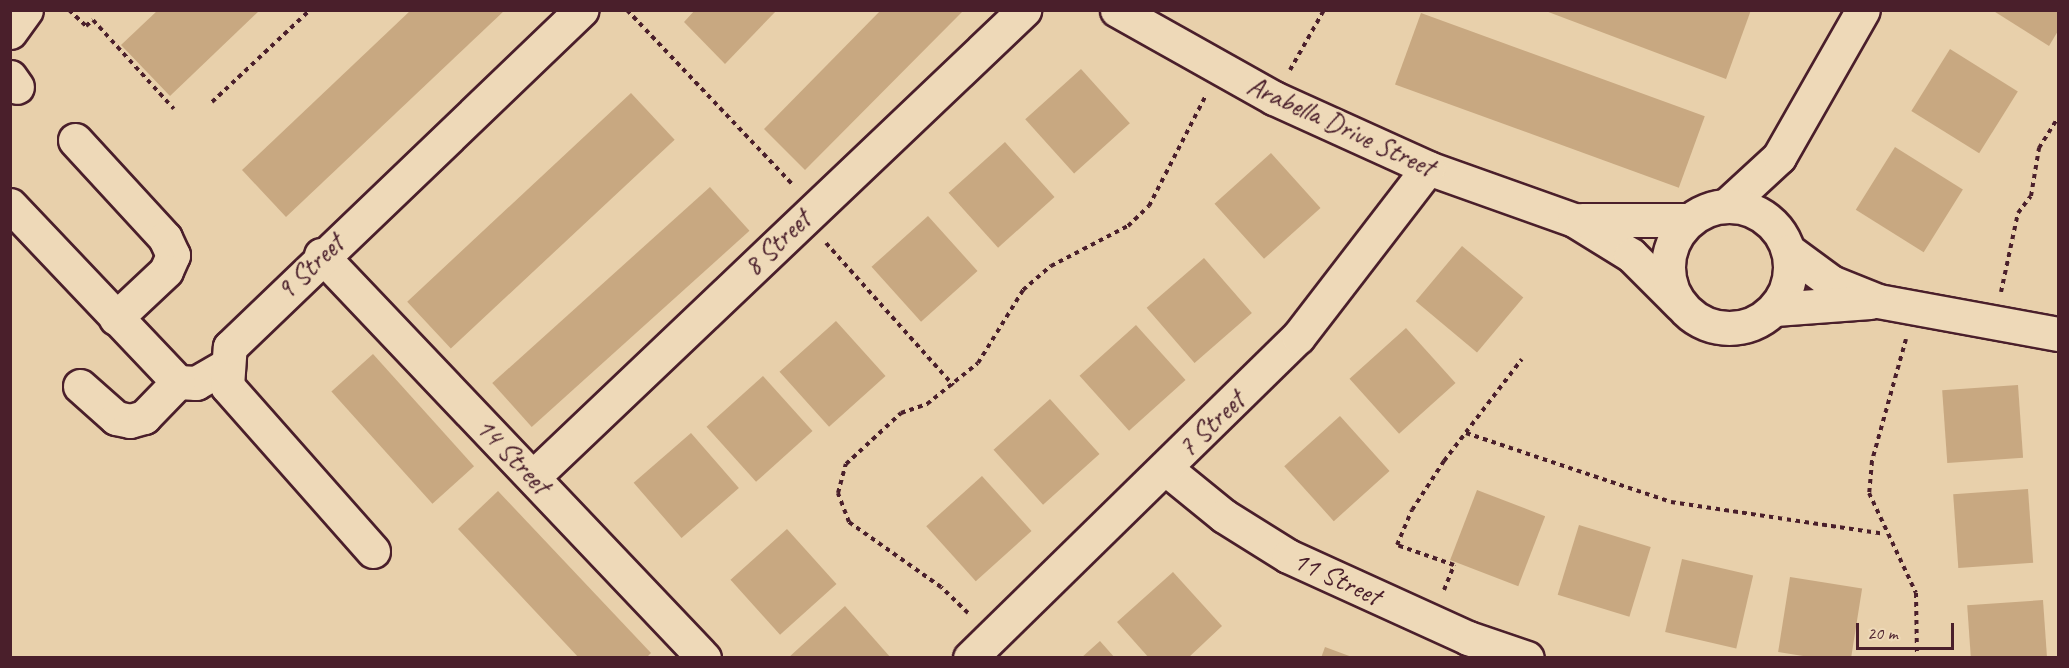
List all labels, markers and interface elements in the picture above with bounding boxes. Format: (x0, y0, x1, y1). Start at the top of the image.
street label: Arabella Drive Street (1242, 68, 1440, 184)
street label: 8 Street (736, 203, 818, 283)
street label: 9 Street (269, 227, 351, 307)
street label: 7 Street (1170, 384, 1252, 464)
street label: 14 Street (469, 411, 557, 501)
street label: 11 Street (1288, 543, 1386, 613)
scale bar (1859, 611, 1956, 649)
text: 20 m (1867, 622, 1898, 644)

